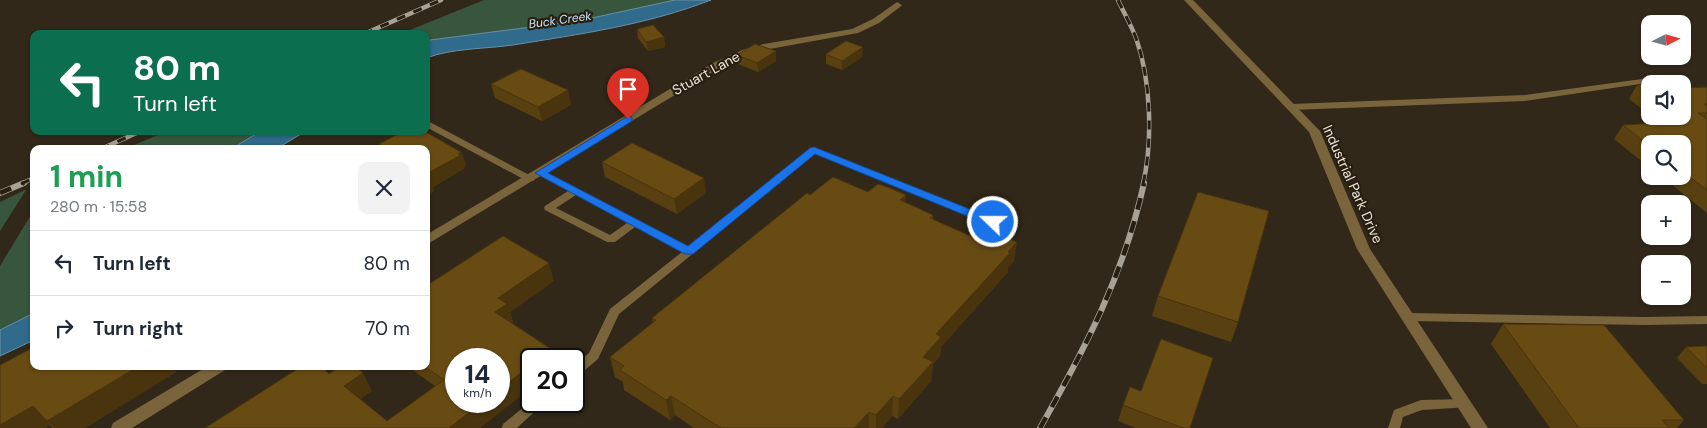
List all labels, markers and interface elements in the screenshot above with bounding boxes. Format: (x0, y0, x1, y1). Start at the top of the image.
water label: Buck Creek (528, 8, 593, 32)
north arrow (1641, 15, 1691, 65)
map controls (1641, 15, 1691, 305)
text: 80 m (133, 45, 221, 91)
street label: Stuart Lane (669, 47, 743, 99)
icon: left (50, 50, 115, 115)
pin (607, 68, 649, 119)
icon: arrive (614, 75, 642, 103)
button: sound (1641, 75, 1691, 125)
text: Turn left (133, 89, 217, 118)
street label: Industrial Park Drive (1319, 122, 1387, 246)
button: search (1641, 135, 1691, 185)
text: 1 min (50, 157, 123, 196)
button: close (358, 162, 410, 214)
position arrow (966, 195, 1018, 247)
button: + (1641, 195, 1691, 245)
text: 280 m · 15:58 (50, 196, 147, 217)
icon: left (50, 249, 78, 277)
text: Turn left (93, 251, 171, 276)
text: 80 m (363, 251, 410, 276)
button: − (1641, 255, 1691, 305)
icon: right (50, 314, 78, 342)
text: Turn right (93, 316, 183, 341)
text: 70 m (365, 316, 410, 341)
speed limit sign: 20 (520, 348, 585, 413)
text: 14 (465, 358, 490, 391)
text: km/h (463, 385, 492, 401)

